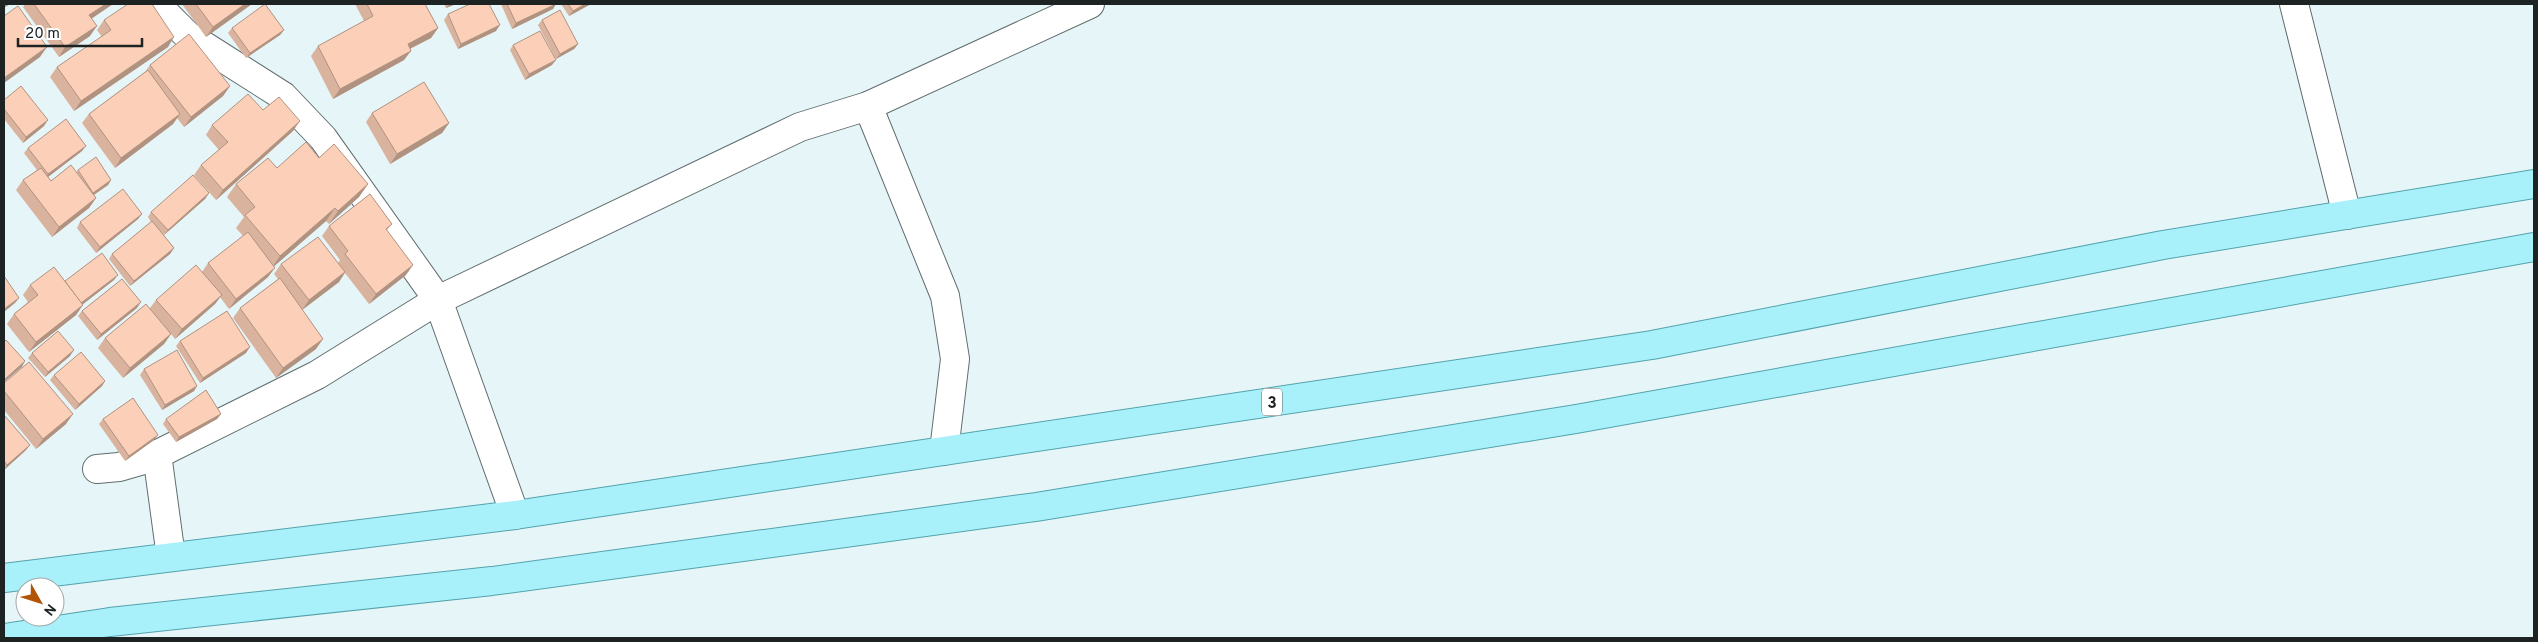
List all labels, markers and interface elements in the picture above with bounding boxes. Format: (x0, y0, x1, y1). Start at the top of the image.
scale bar (18, 15, 141, 47)
text: 20 m (25, 25, 60, 44)
road number: 3 (1262, 388, 1282, 416)
north arrow (15, 577, 65, 627)
text: N (39, 600, 59, 618)

